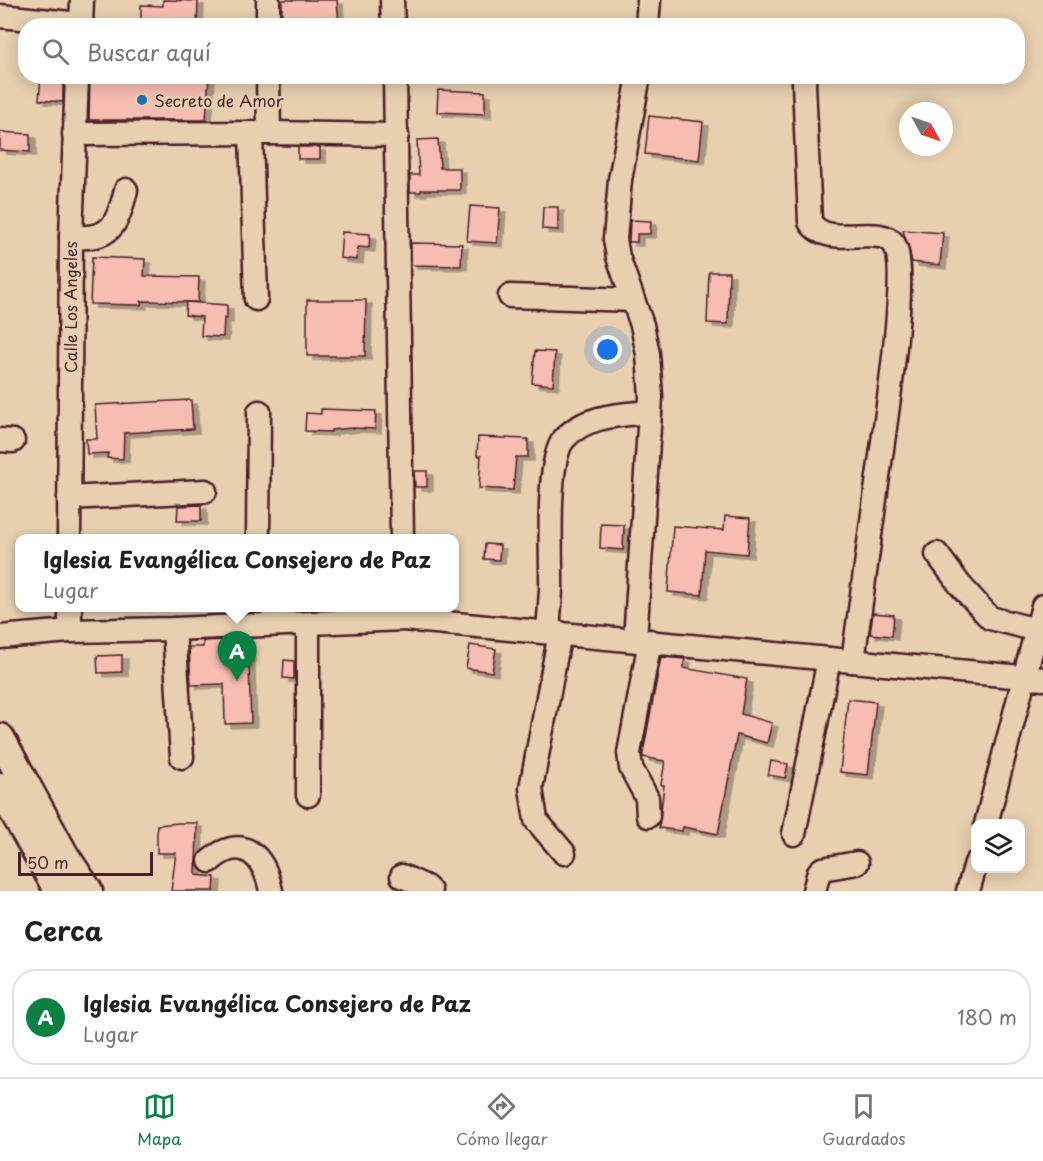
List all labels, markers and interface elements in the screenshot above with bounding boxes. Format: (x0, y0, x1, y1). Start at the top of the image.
search box (18, 18, 1025, 84)
icon: search (39, 35, 72, 68)
text: Buscar aquí (87, 35, 211, 68)
place label: Secreto de Amor (154, 88, 284, 112)
marker: Secreto de Amor (135, 93, 149, 107)
north arrow (899, 102, 953, 156)
street label: Calle Los Angeles (58, 241, 82, 373)
your location (593, 335, 622, 364)
popup (15, 534, 459, 612)
text: Iglesia Evangélica Consejero de Paz (43, 542, 431, 575)
text: Lugar (43, 575, 98, 605)
pin: A (218, 632, 256, 681)
map controls (971, 819, 1025, 873)
button: layers (971, 819, 1025, 873)
scale bar (18, 849, 153, 876)
text: 50 m (27, 850, 68, 874)
text: Cerca (24, 911, 103, 950)
text: Iglesia Evangélica Consejero de Paz (83, 986, 471, 1019)
text: A (38, 1002, 53, 1032)
text: 180 m (957, 1002, 1017, 1032)
text: Lugar (83, 1019, 138, 1049)
tab: Mapa (137, 1090, 181, 1150)
tab: Cómo llegar (456, 1090, 548, 1150)
tab: Guardados (822, 1090, 906, 1150)

